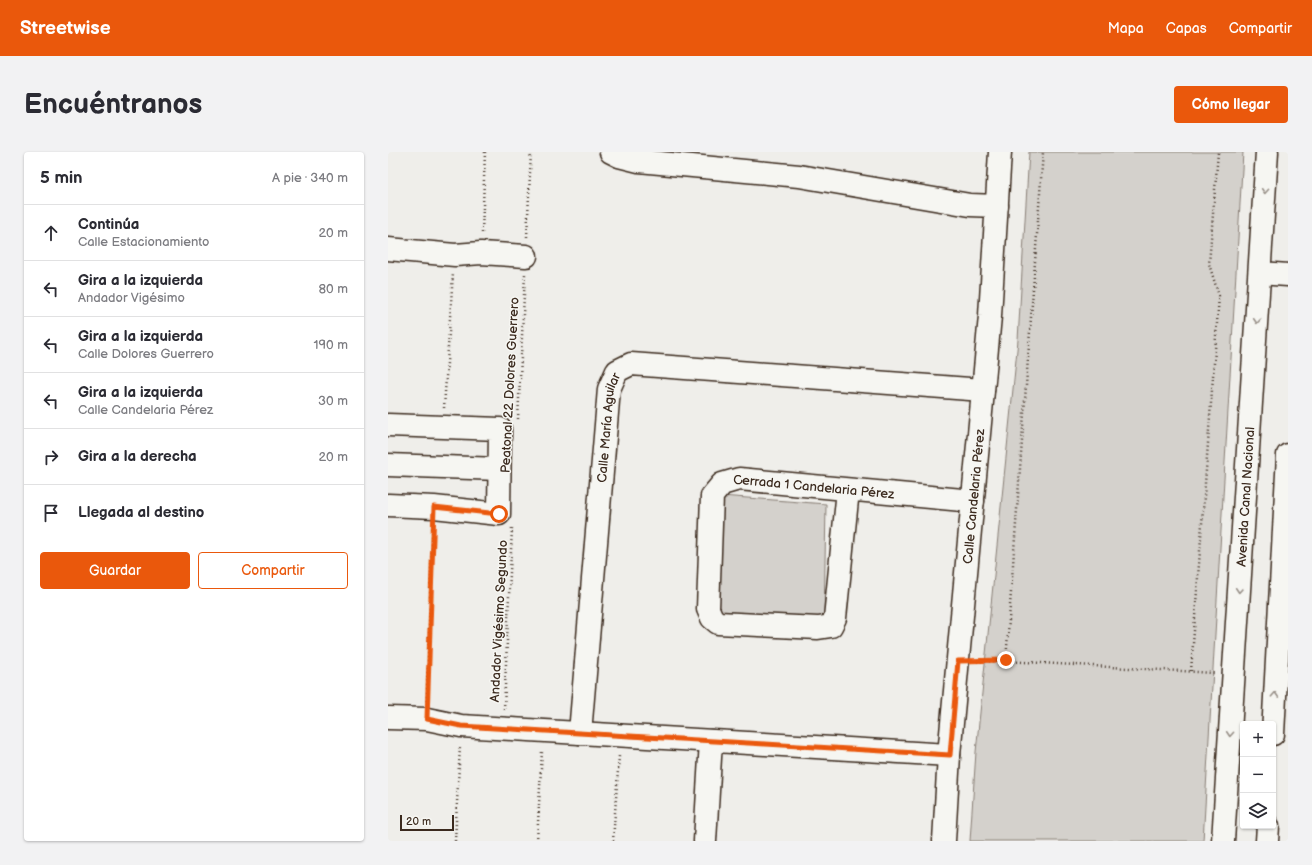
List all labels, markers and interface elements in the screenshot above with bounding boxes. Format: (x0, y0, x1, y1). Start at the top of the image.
text: Streetwise (20, 17, 111, 40)
text: Mapa (1108, 20, 1144, 37)
text: Capas (1166, 20, 1207, 37)
text: Compartir (1229, 20, 1292, 37)
button: Cómo llegar (1174, 86, 1288, 123)
text: Encuéntranos (24, 88, 202, 121)
text: 5 min (40, 168, 83, 188)
text: A pie · 340 m (272, 170, 348, 186)
one-way arrow (1260, 188, 1269, 194)
text: Continúa (78, 215, 139, 234)
icon: ahead (40, 222, 62, 244)
text: 20 m (318, 225, 348, 241)
text: Calle Estacionamiento (78, 234, 209, 250)
text: Gira a la izquierda (78, 271, 203, 290)
icon: left (40, 278, 62, 300)
text: 80 m (319, 281, 348, 297)
text: Andador Vigésimo (78, 290, 185, 306)
street label: Peatonal 22 Dolores Guerrero (497, 297, 523, 473)
one-way arrow (1252, 318, 1261, 324)
text: Gira a la izquierda (78, 327, 203, 346)
icon: left (40, 334, 62, 356)
text: 190 m (314, 337, 348, 353)
text: Calle Dolores Guerrero (78, 346, 214, 362)
street label: Calle María Aguilar (594, 370, 624, 483)
text: Gira a la izquierda (78, 383, 203, 402)
icon: left (40, 390, 62, 412)
text: 30 m (318, 393, 348, 409)
text: Calle Candelaria Pérez (78, 402, 213, 418)
street label: Avenida Canal Nacional (1234, 426, 1258, 567)
street label: Calle Candelaria Pérez (960, 427, 988, 564)
icon: right (40, 446, 62, 468)
text: Gira a la derecha (78, 447, 197, 466)
text: 20 m (318, 449, 348, 465)
street label: Cerrada 1 Candelaria Pérez (731, 471, 896, 503)
icon: arrive (40, 502, 62, 524)
text: Llegada al destino (78, 503, 204, 522)
route start (490, 505, 508, 523)
street label: Andador Vigésimo Segundo (487, 539, 511, 703)
button: Guardar (40, 552, 190, 589)
button: Compartir (198, 552, 348, 589)
one-way arrow (1235, 587, 1244, 593)
route end (997, 651, 1015, 669)
one-way arrow (1271, 692, 1279, 698)
map controls (1240, 721, 1276, 829)
button: + (1240, 721, 1276, 757)
one-way arrow (1226, 731, 1234, 737)
button: − (1240, 757, 1276, 793)
button: layers (1240, 793, 1276, 829)
scale bar (400, 813, 454, 832)
text: 20 m (406, 815, 431, 828)

